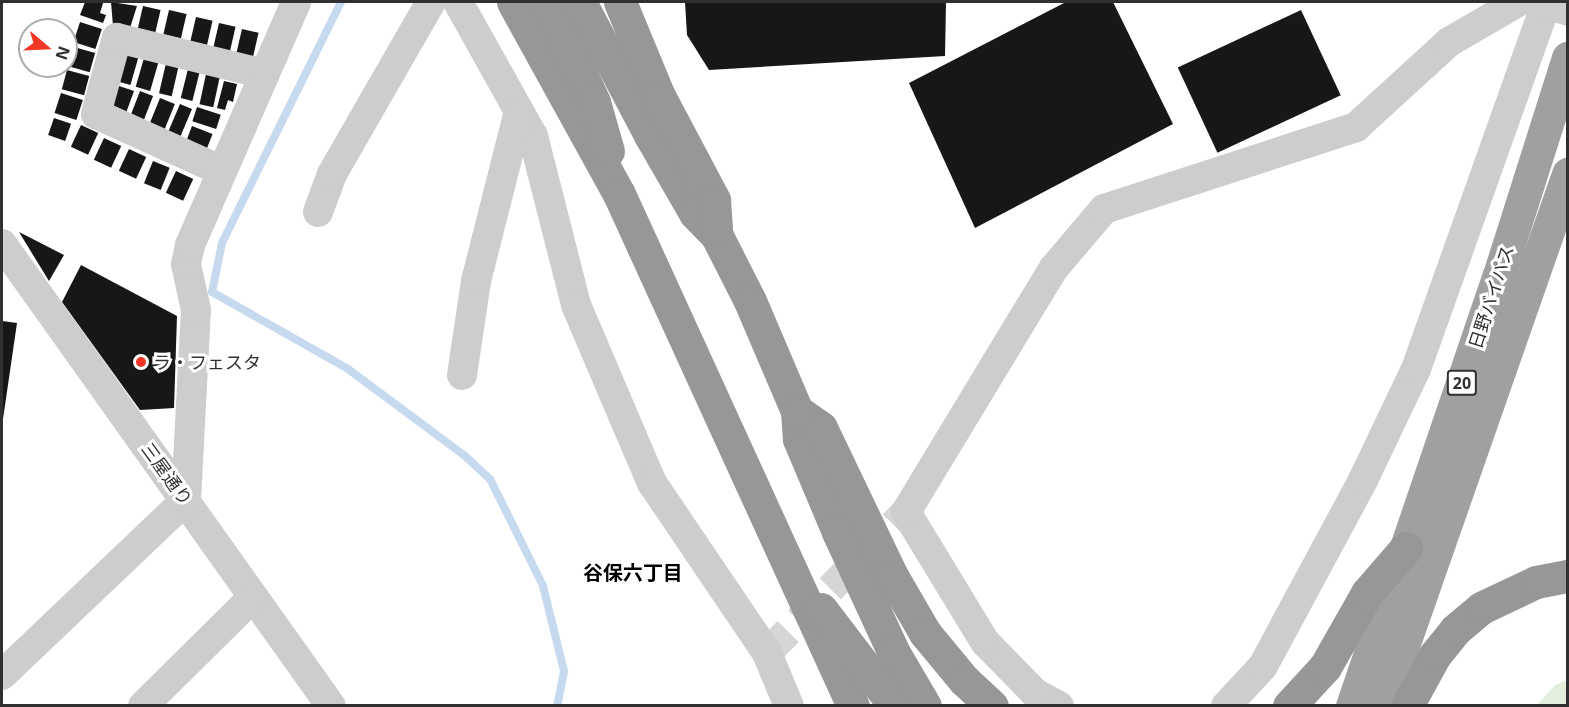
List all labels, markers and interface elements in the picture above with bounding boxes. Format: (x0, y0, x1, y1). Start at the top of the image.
north arrow (18, 18, 78, 78)
text: N (51, 43, 76, 63)
street label: 日野バイパス (1464, 242, 1518, 352)
place label: ラ・フェスタ (153, 351, 261, 373)
marker: ラ・フェスタ (134, 355, 148, 369)
road number: 20 (1446, 370, 1478, 396)
street label: 三屋通り (137, 439, 197, 509)
district label: 谷保六丁目 (583, 560, 683, 584)

